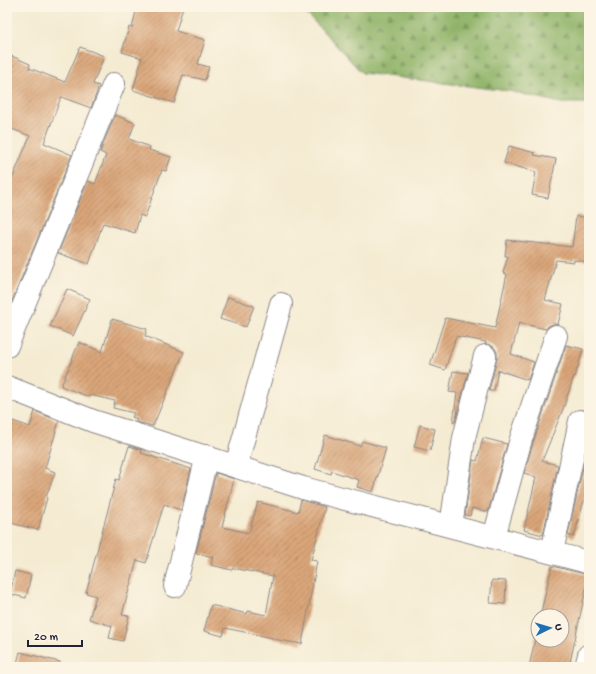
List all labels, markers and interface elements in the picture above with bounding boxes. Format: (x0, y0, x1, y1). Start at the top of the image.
north arrow (530, 608, 570, 648)
scale bar (28, 622, 82, 648)
text: U (552, 624, 564, 632)
text: 20 m (34, 631, 59, 645)

